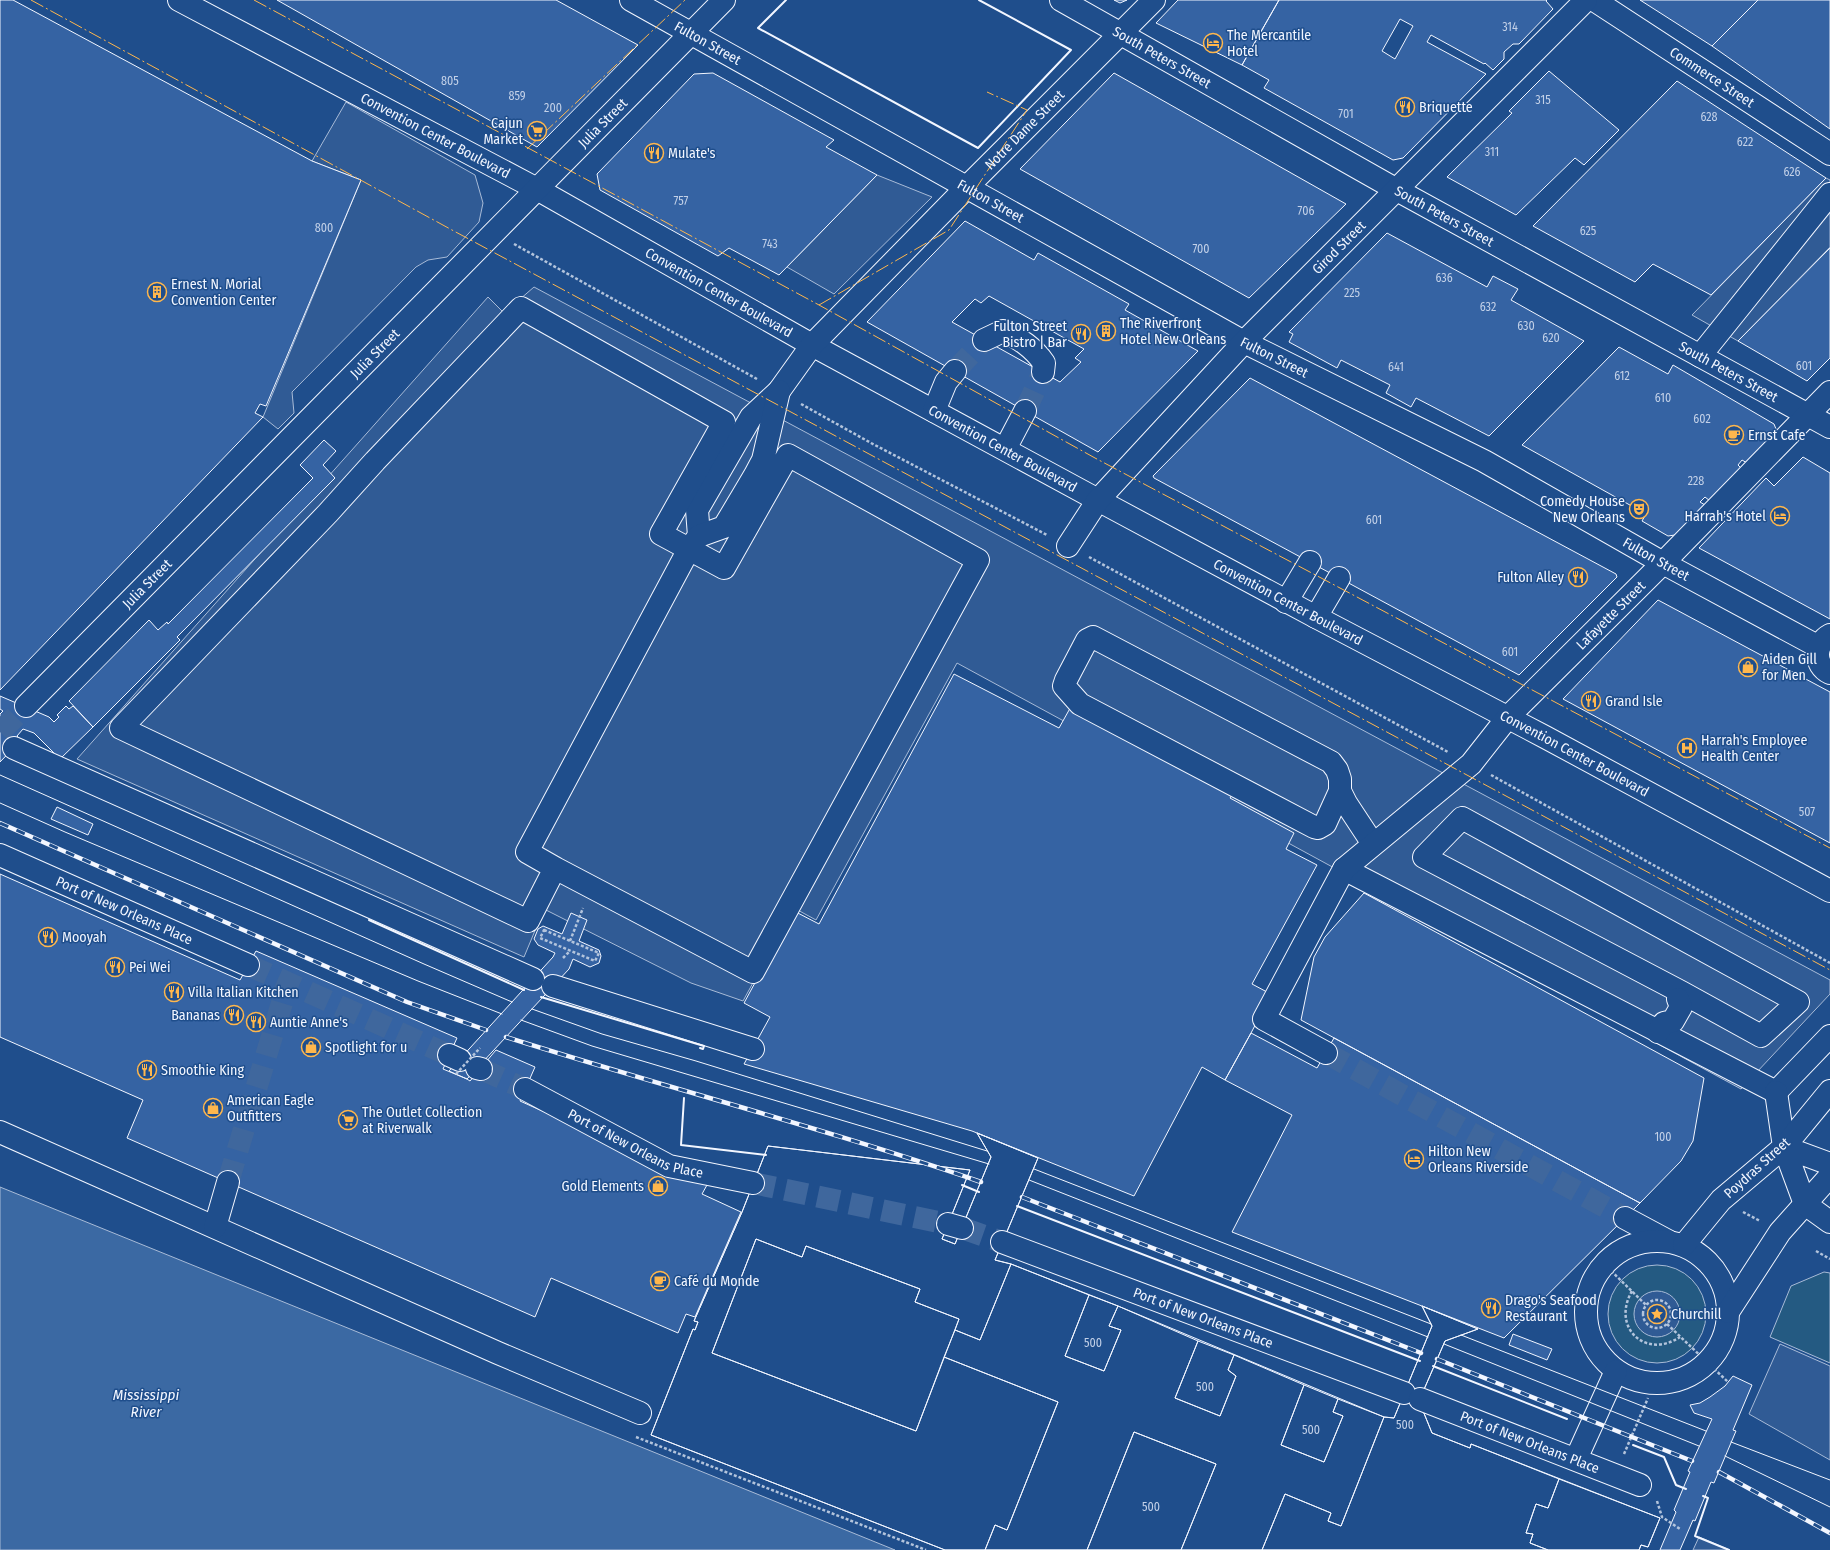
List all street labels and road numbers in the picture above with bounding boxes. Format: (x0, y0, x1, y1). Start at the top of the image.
street label: Fulton Street (672, 18, 744, 68)
street label: South Peters Street (1110, 23, 1215, 92)
street label: Commerce Street (1667, 43, 1758, 111)
street label: Notre Dame Street (981, 86, 1068, 173)
street label: Convention Center Boulevard (358, 89, 513, 182)
street label: Julia Street (574, 94, 631, 151)
street label: Fulton Street (955, 175, 1027, 226)
street label: South Peters Street (1392, 182, 1497, 250)
street label: Girod Street (1308, 217, 1369, 278)
street label: Convention Center Boulevard (642, 244, 796, 341)
street label: Julia Street (347, 325, 403, 382)
street label: Fulton Street (1238, 333, 1312, 381)
street label: South Peters Street (1676, 338, 1781, 406)
street label: Convention Center Boulevard (925, 401, 1080, 496)
street label: Fulton Street (1620, 534, 1693, 584)
street label: Julia Street (119, 555, 175, 612)
street label: Convention Center Boulevard (1211, 555, 1366, 648)
street label: Lafayette Street (1573, 577, 1649, 653)
street label: Convention Center Boulevard (1497, 706, 1652, 800)
street label: Port of New Orleans Place (53, 872, 195, 948)
street label: Port of New Orleans Place (565, 1105, 705, 1181)
street label: Poydras Street (1721, 1134, 1794, 1202)
street label: Port of New Orleans Place (1131, 1284, 1276, 1352)
street label: Port of New Orleans Place (1458, 1407, 1602, 1477)

